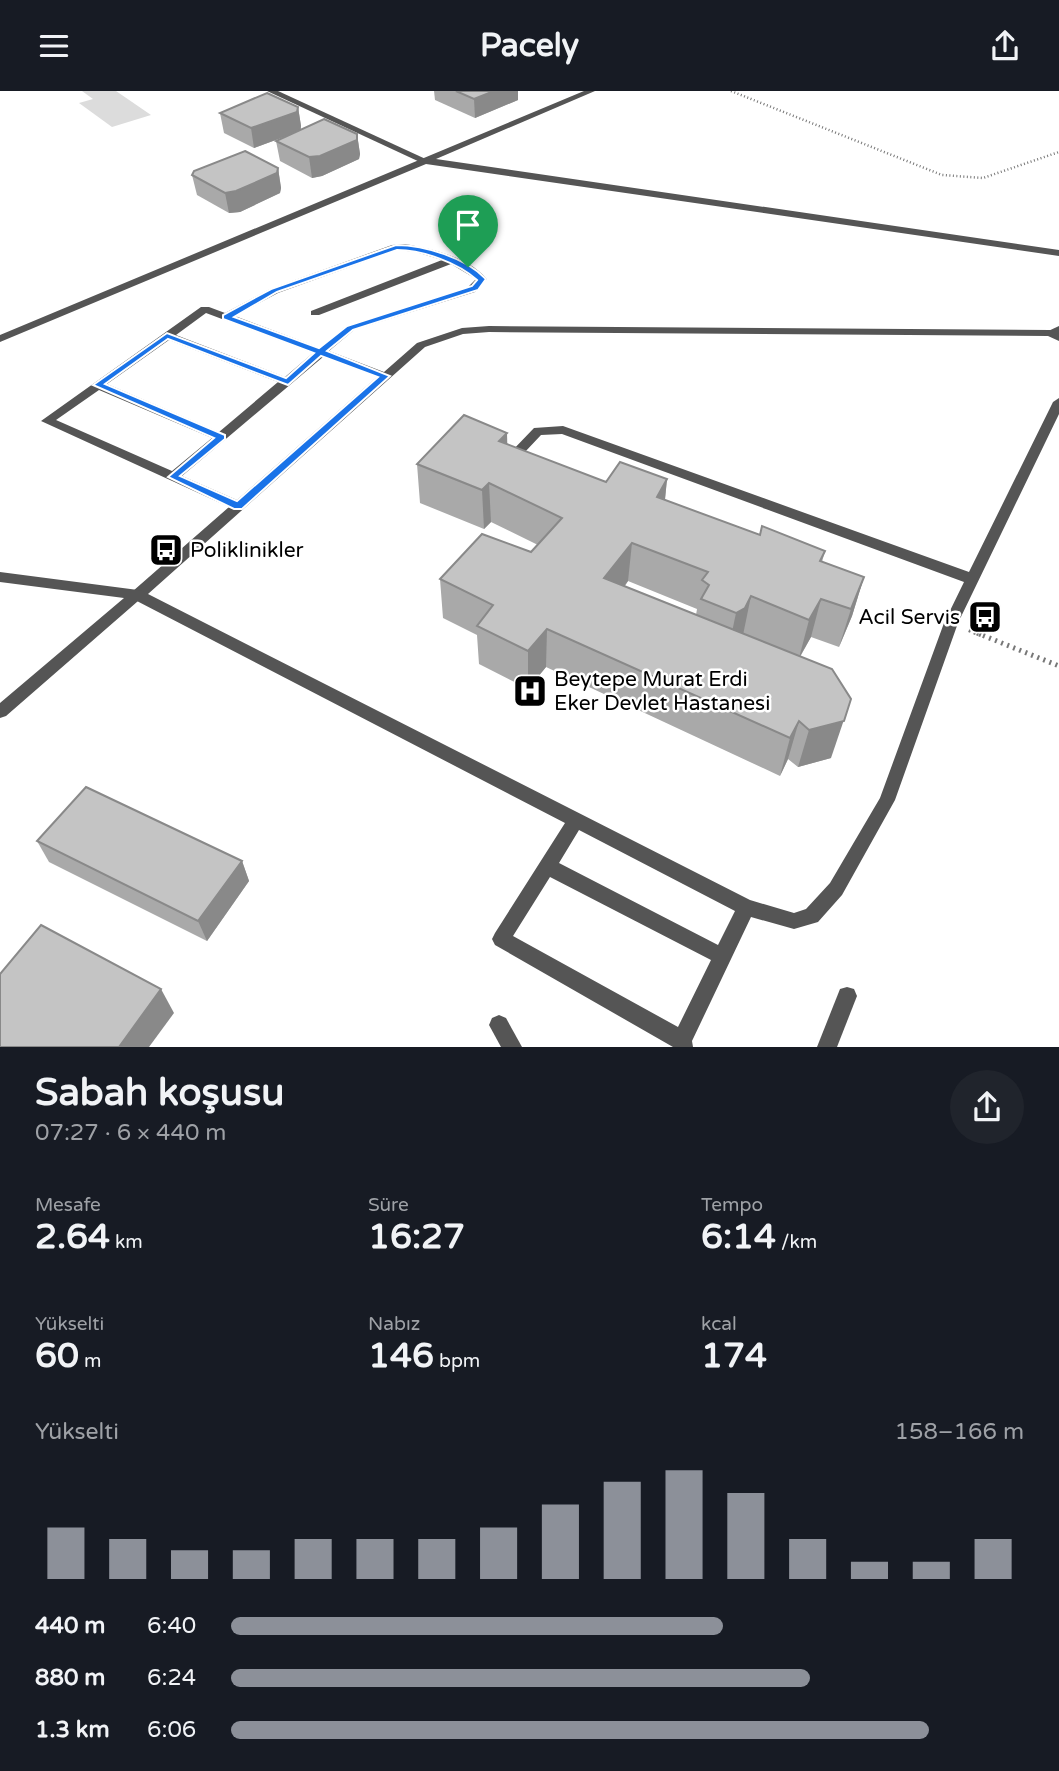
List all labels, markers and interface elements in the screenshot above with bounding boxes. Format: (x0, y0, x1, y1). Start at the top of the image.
icon: menu (35, 27, 73, 65)
text: Pacely (480, 27, 579, 65)
icon: share (986, 27, 1024, 65)
pin (438, 195, 498, 267)
icon: arrive (449, 206, 487, 244)
bus stop icon: Poliklinikler (147, 531, 185, 569)
place label: Poliklinikler (190, 538, 304, 563)
bus stop icon: Acil Servis (966, 598, 1004, 636)
place label: Acil Servis (858, 605, 960, 630)
place label: Beytepe Murat Erdi Eker Devlet Hastanesi (554, 667, 770, 716)
hospital icon: Beytepe Murat Erdi Eker Devlet Hastanesi (511, 672, 549, 710)
text: Sabah koşusu (35, 1070, 284, 1116)
button: share (950, 1070, 1024, 1144)
text: 07:27 · 6 × 440 m (35, 1119, 226, 1147)
text: Mesafe (35, 1194, 101, 1216)
text: Süre (368, 1194, 409, 1216)
text: Tempo (701, 1194, 763, 1216)
text: 2.64 (35, 1216, 110, 1258)
text: 16:27 (368, 1216, 465, 1258)
text: 6:14 (701, 1216, 776, 1258)
text: km (110, 1231, 143, 1253)
text: /km (776, 1231, 817, 1253)
text: Yükselti (35, 1313, 104, 1335)
text: Nabız (368, 1313, 420, 1335)
text: kcal (701, 1313, 737, 1335)
text: 60 (35, 1335, 79, 1377)
text: 146 (368, 1335, 434, 1377)
text: 174 (701, 1335, 767, 1377)
text: m (79, 1350, 101, 1372)
text: bpm (434, 1350, 480, 1372)
text: Yükselti (35, 1418, 119, 1446)
text: 158–166 m (895, 1418, 1024, 1446)
text: 440 m (35, 1612, 105, 1640)
text: 6:40 (147, 1612, 196, 1640)
text: 880 m (35, 1664, 105, 1692)
text: 6:24 (147, 1664, 196, 1692)
text: 1.3 km (35, 1716, 110, 1744)
text: 6:06 (147, 1716, 196, 1744)

